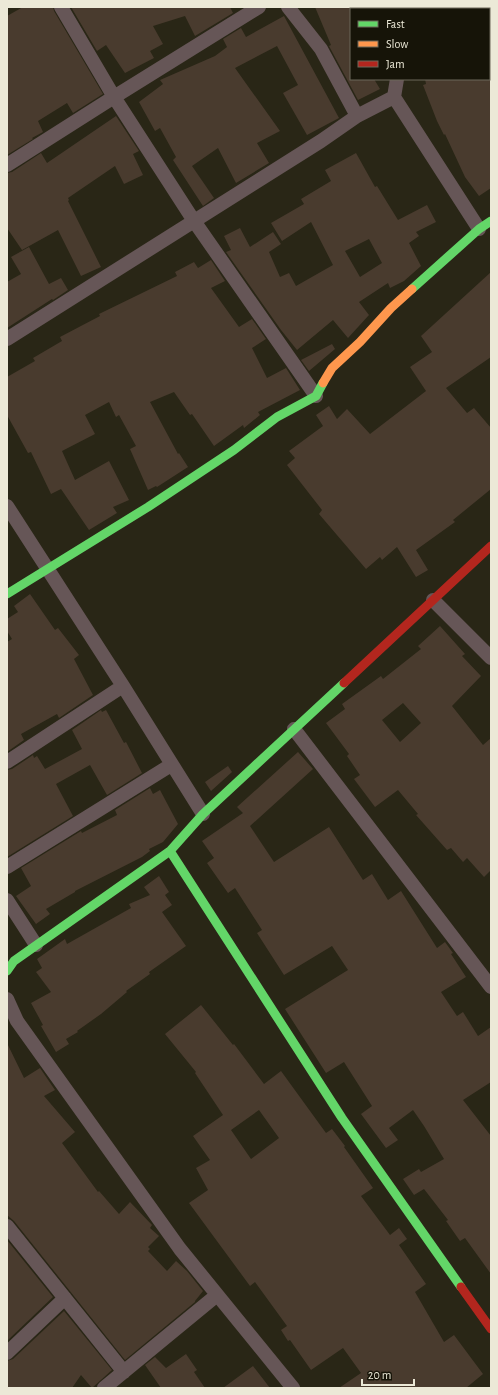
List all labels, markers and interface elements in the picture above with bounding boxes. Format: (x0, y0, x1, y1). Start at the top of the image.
legend (350, 8, 490, 80)
text: Fast (386, 18, 405, 30)
text: Slow (386, 38, 408, 50)
text: Jam (386, 58, 405, 70)
scale bar (362, 1361, 414, 1387)
text: 20 m (368, 1369, 391, 1381)

